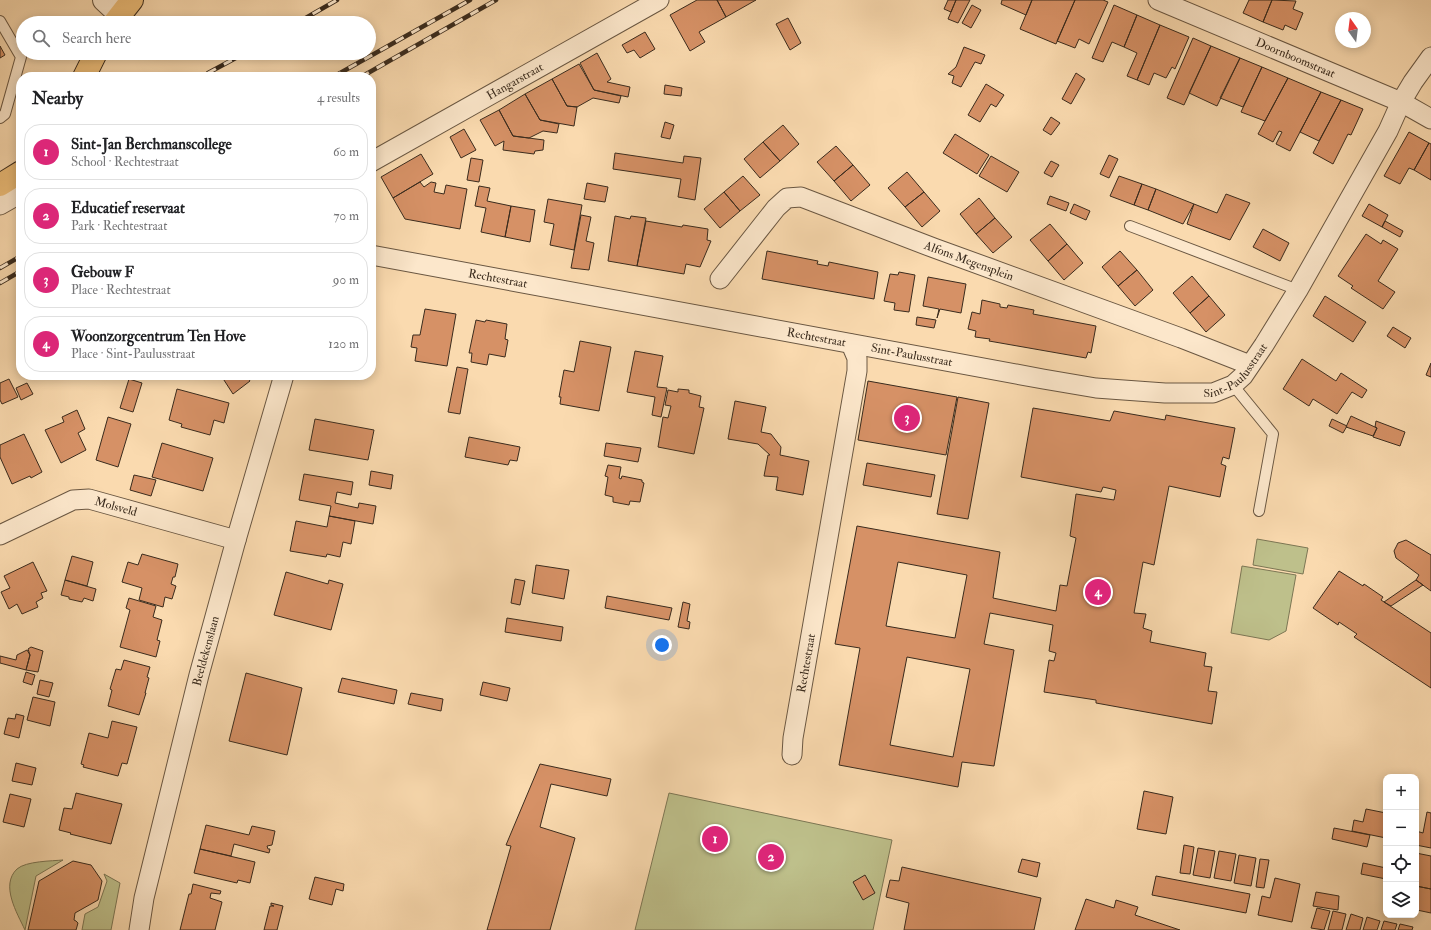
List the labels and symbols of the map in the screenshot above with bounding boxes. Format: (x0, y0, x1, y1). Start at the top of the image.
north arrow (1335, 12, 1371, 48)
street label: Doornboomstraat (1253, 34, 1338, 81)
street label: Hangarstraat (484, 59, 546, 103)
street label: Alfons Megensplein (921, 237, 1016, 284)
street label: Rechtestraat (467, 266, 529, 291)
street label: Rechtestraat (786, 324, 847, 350)
street label: Sint-Paulusstraat (870, 340, 954, 370)
street label: Sint-Paulusstraat (1203, 340, 1271, 401)
pin: 3 (894, 403, 920, 433)
street label: Molsveld (93, 493, 139, 520)
pin: 4 (1085, 577, 1111, 607)
street label: Beeldekenslaan (189, 614, 222, 687)
street label: Rechtestraat (794, 632, 819, 694)
your location (652, 635, 672, 655)
pin: 1 (702, 824, 728, 854)
pin: 2 (758, 842, 784, 872)

